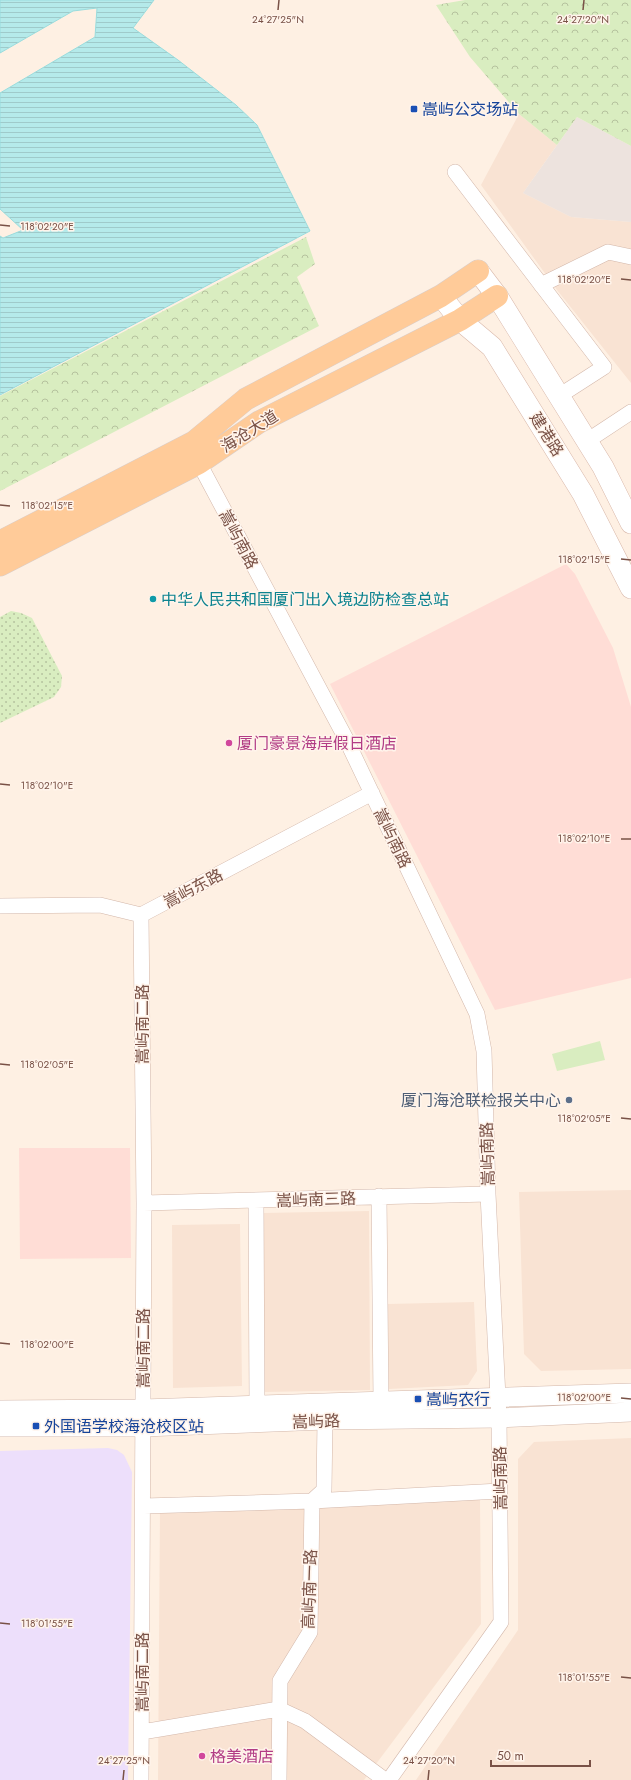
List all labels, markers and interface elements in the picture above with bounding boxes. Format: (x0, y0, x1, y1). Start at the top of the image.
text: 24°27'25"N (252, 12, 304, 27)
text: 24°27'20"N (557, 12, 609, 27)
place label: 嵩屿公交场站 (422, 98, 518, 121)
marker: 嵩屿公交场站 (409, 104, 419, 114)
text: 118°02'20"E (20, 219, 74, 234)
text: 118°02'20"E (557, 272, 611, 287)
street label: 海沧大道 (216, 405, 283, 458)
street label: 建港路 (524, 408, 569, 461)
text: 118°02'15"E (21, 498, 73, 513)
street label: 嵩屿南路 (213, 506, 264, 573)
text: 118°02'15"E (558, 552, 610, 567)
place label: 中华人民共和国厦门出入境边防检查总站 (161, 588, 449, 611)
marker: 中华人民共和国厦门出入境边防检查总站 (148, 594, 158, 604)
place label: 厦门豪景海岸假日酒店 (237, 732, 397, 755)
marker: 厦门豪景海岸假日酒店 (224, 738, 234, 748)
text: 118°02'10"E (21, 778, 73, 793)
street label: 嵩屿南路 (368, 804, 417, 872)
text: 118°02'10"E (558, 831, 610, 846)
street label: 嵩屿东路 (160, 863, 227, 914)
street label: 嵩屿南二路 (131, 984, 154, 1064)
text: 118°02'05"E (20, 1057, 74, 1072)
place label: 厦门海沧联检报关中心 (401, 1089, 561, 1112)
marker: 厦门海沧联检报关中心 (564, 1095, 574, 1105)
text: 118°02'05"E (557, 1111, 611, 1126)
street label: 嵩屿南路 (475, 1122, 500, 1186)
street label: 嵩屿南三路 (276, 1187, 356, 1212)
street label: 嵩屿南二路 (132, 1308, 155, 1388)
text: 118°02'00"E (20, 1337, 74, 1352)
place label: 嵩屿农行 (426, 1388, 490, 1411)
text: 118°02'00"E (557, 1390, 611, 1405)
marker: 嵩屿农行 (413, 1394, 423, 1404)
street label: 嵩屿路 (292, 1409, 340, 1434)
place label: 外国语学校海沧校区站 (44, 1415, 204, 1438)
marker: 外国语学校海沧校区站 (31, 1421, 41, 1431)
street label: 嵩屿南路 (488, 1446, 513, 1510)
street label: 高屿南一路 (297, 1549, 322, 1629)
text: 118°01'55"E (21, 1616, 73, 1631)
street label: 嵩屿南二路 (131, 1632, 154, 1712)
text: 118°01'55"E (558, 1670, 610, 1685)
scale bar (491, 1742, 590, 1768)
place label: 格美酒店 (210, 1745, 274, 1768)
text: 50 m (497, 1747, 524, 1765)
marker: 格美酒店 (197, 1751, 207, 1761)
text: 24°27'25"N (98, 1753, 150, 1768)
text: 24°27'20"N (403, 1753, 455, 1768)

